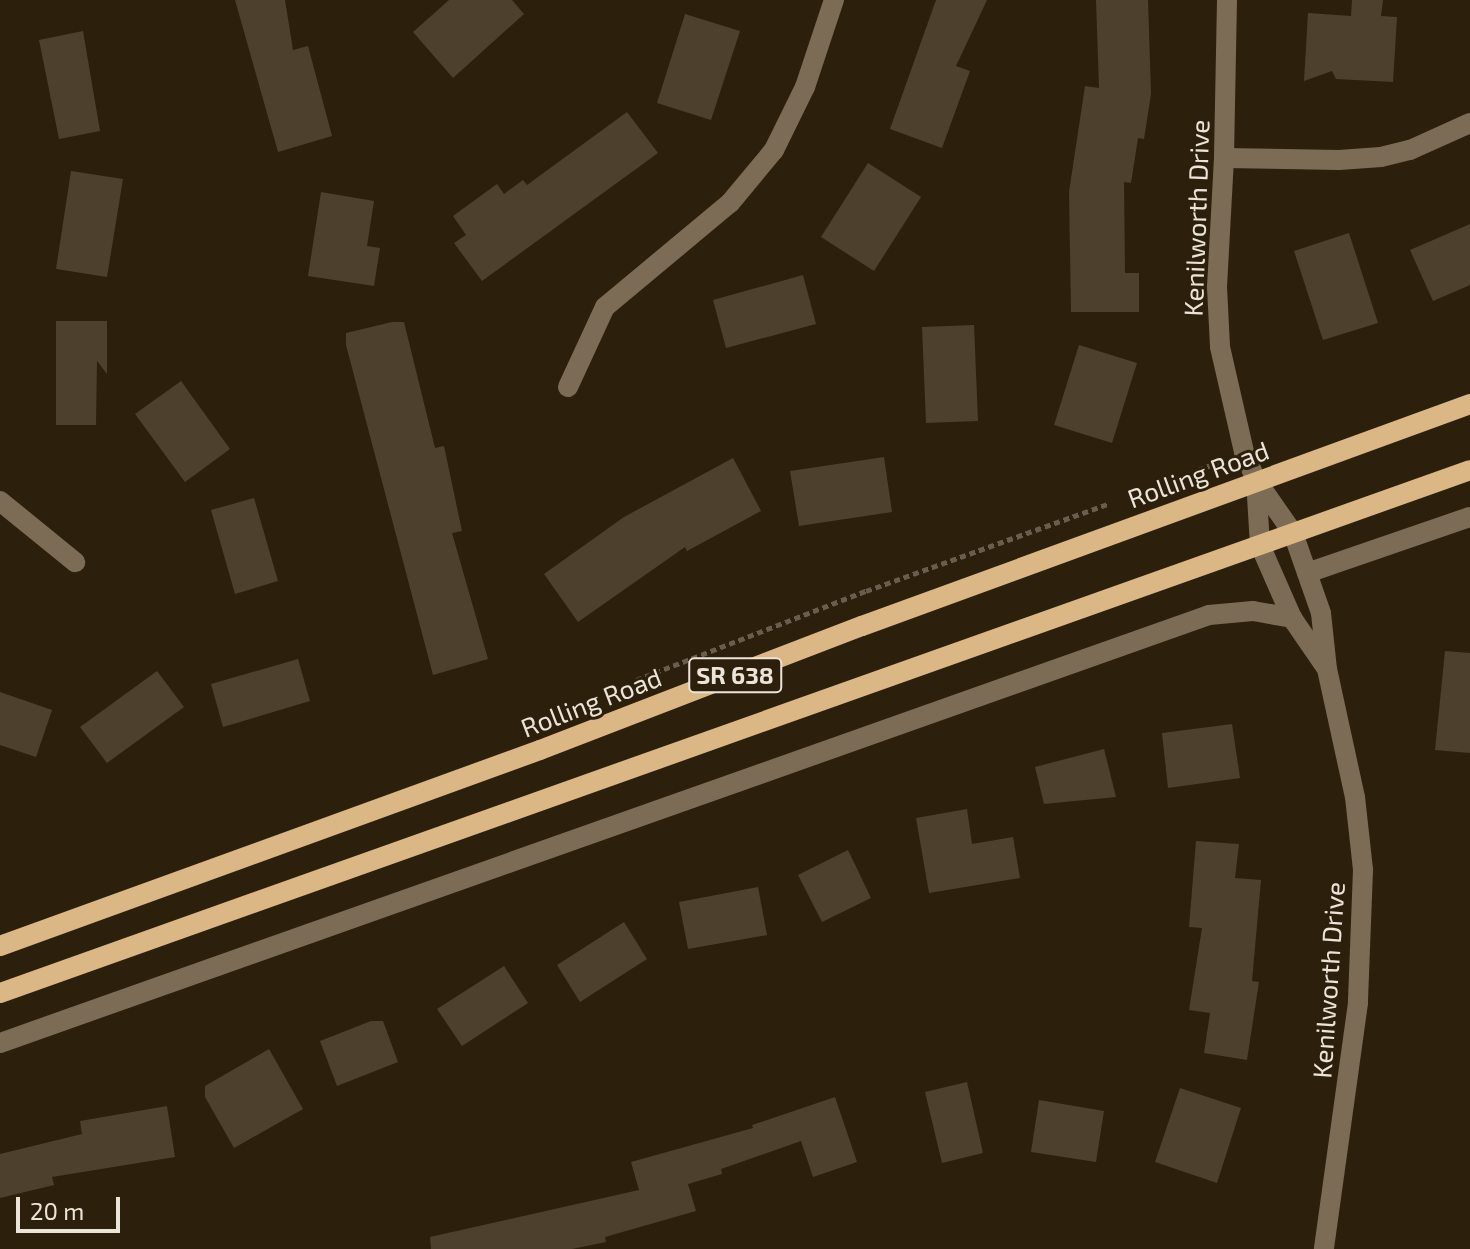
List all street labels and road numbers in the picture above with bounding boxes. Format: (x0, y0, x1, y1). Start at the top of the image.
street label: Kenilworth Drive (1177, 119, 1215, 317)
street label: Rolling Road (1123, 434, 1273, 514)
road number: SR 638 (687, 655, 783, 695)
street label: Rolling Road (516, 661, 666, 743)
street label: Kenilworth Drive (1306, 881, 1350, 1079)

